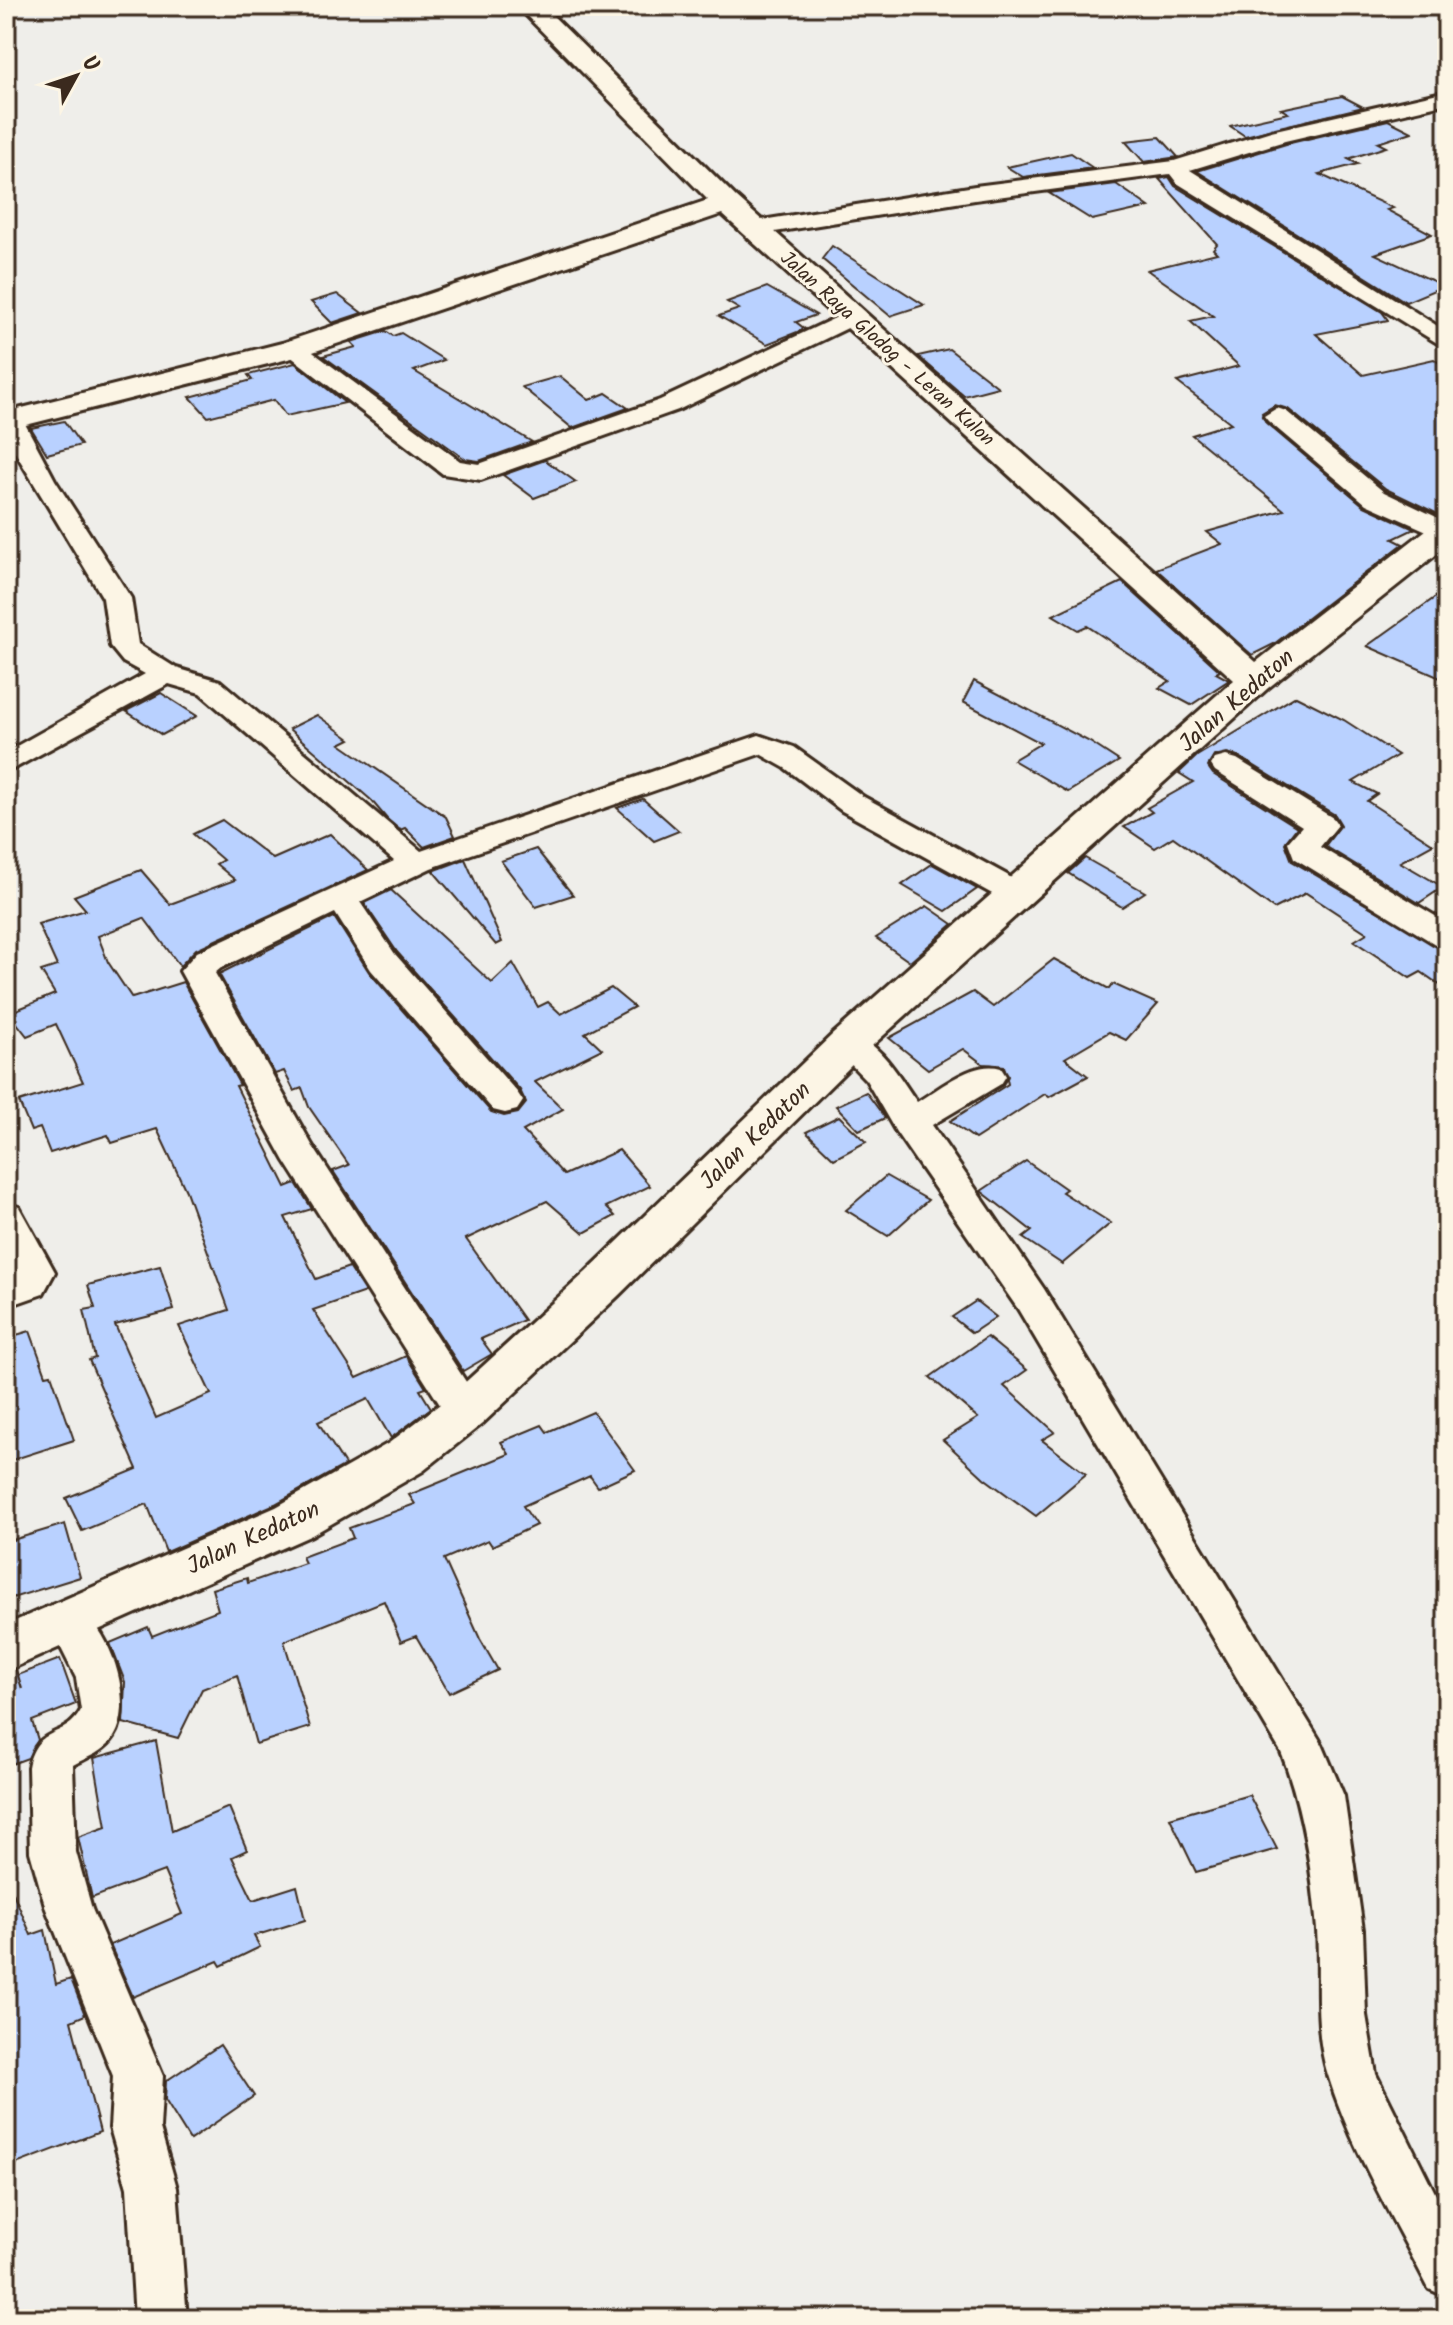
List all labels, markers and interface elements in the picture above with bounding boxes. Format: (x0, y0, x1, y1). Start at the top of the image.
north arrow (36, 36, 116, 116)
text: U (72, 48, 107, 81)
street label: Jalan Raya Glodog - Leran Kulon (772, 244, 1001, 455)
street label: Jalan Kedaton (1170, 639, 1304, 763)
street label: Jalan Kedaton (691, 1072, 821, 1200)
street label: Jalan Kedaton (180, 1490, 327, 1586)

